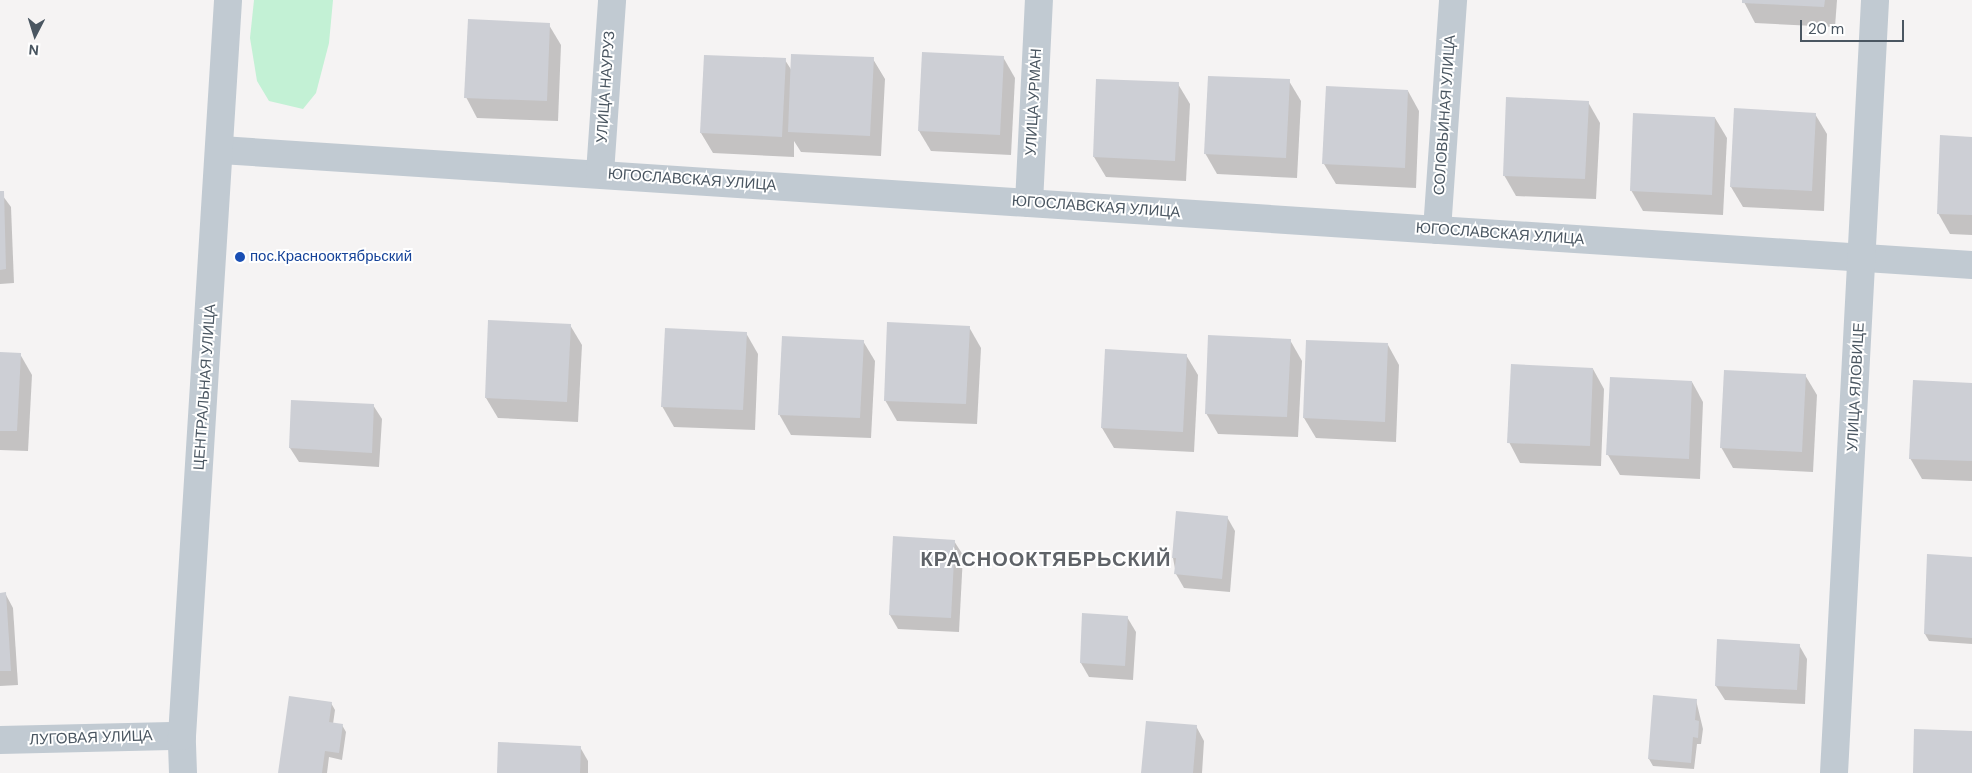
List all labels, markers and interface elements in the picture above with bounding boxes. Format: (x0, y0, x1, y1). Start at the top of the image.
north arrow (10, 10, 60, 60)
scale bar (1802, 10, 1906, 42)
text: 20 m (1808, 19, 1844, 39)
street label: УЛИЦА НАУРУЗ (593, 30, 619, 144)
street label: СОЛОВЬИНАЯ УЛИЦА (1430, 34, 1460, 196)
text: N (28, 41, 40, 59)
street label: УЛИЦА УРМАН (1022, 48, 1046, 156)
street label: ЮГОСЛАВСКАЯ УЛИЦА (607, 165, 777, 195)
street label: ЮГОСЛАВСКАЯ УЛИЦА (1011, 192, 1181, 222)
street label: ЮГОСЛАВСКАЯ УЛИЦА (1415, 219, 1585, 249)
place label: пос.Краснооктябрьский (250, 248, 412, 266)
marker: пос.Краснооктябрьский (234, 251, 246, 263)
street label: ЦЕНТРАЛЬНАЯ УЛИЦА (190, 303, 220, 471)
street label: УЛИЦА ЯЛОВИЦЕ (1844, 322, 1868, 452)
district label: КРАСНООКТЯБРЬСКИЙ (918, 547, 1174, 571)
street label: ЛУГОВАЯ УЛИЦА (29, 727, 153, 749)

